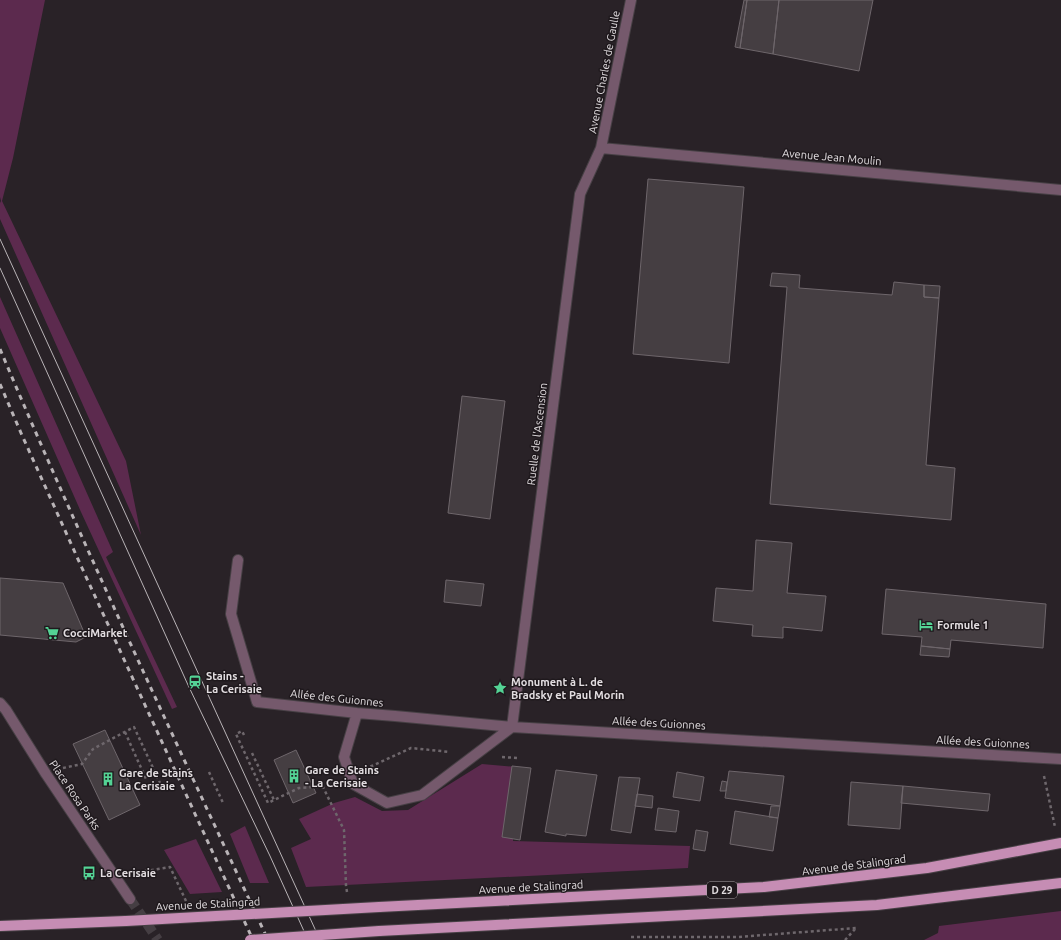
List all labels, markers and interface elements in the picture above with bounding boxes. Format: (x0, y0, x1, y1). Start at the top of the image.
street label: Avenue Charles de Gaulle (586, 10, 622, 134)
street label: Avenue Jean Moulin (782, 147, 882, 167)
street label: Ruelle de l'Ascension (525, 382, 549, 486)
hotel icon: Formule 1 (918, 617, 934, 633)
place label: Formule 1 (937, 619, 989, 631)
supermarket icon: CocciMarket (44, 625, 60, 641)
place label: CocciMarket (63, 627, 128, 639)
place label: Stains - La Cerisaie (206, 670, 262, 695)
station icon: Stains - La Cerisaie (187, 674, 203, 690)
place label: Monument à L. de Bradsky et Paul Morin (511, 676, 625, 701)
place icon: Monument à L. de Bradsky et Paul Morin (492, 680, 508, 696)
street label: Allée des Guionnes (290, 687, 384, 709)
street label: Allée des Guionnes (612, 715, 706, 731)
street label: Allée des Guionnes (936, 734, 1030, 750)
street label: Place Rosa Parks (47, 758, 103, 832)
place label: Gare de Stains - La Cerisaie (305, 764, 379, 789)
place label: Gare de Stains La Cerisaie (119, 767, 193, 792)
building icon: Gare de Stains - La Cerisaie (286, 768, 302, 784)
building icon: Gare de Stains La Cerisaie (100, 771, 116, 787)
street label: Avenue de Stalingrad (801, 853, 907, 877)
bus stop icon: La Cerisaie (81, 865, 97, 881)
place label: La Cerisaie (100, 867, 156, 879)
street label: Avenue de Stalingrad (478, 878, 584, 896)
road number: D 29 (707, 882, 737, 898)
street label: Avenue de Stalingrad (155, 895, 261, 913)

